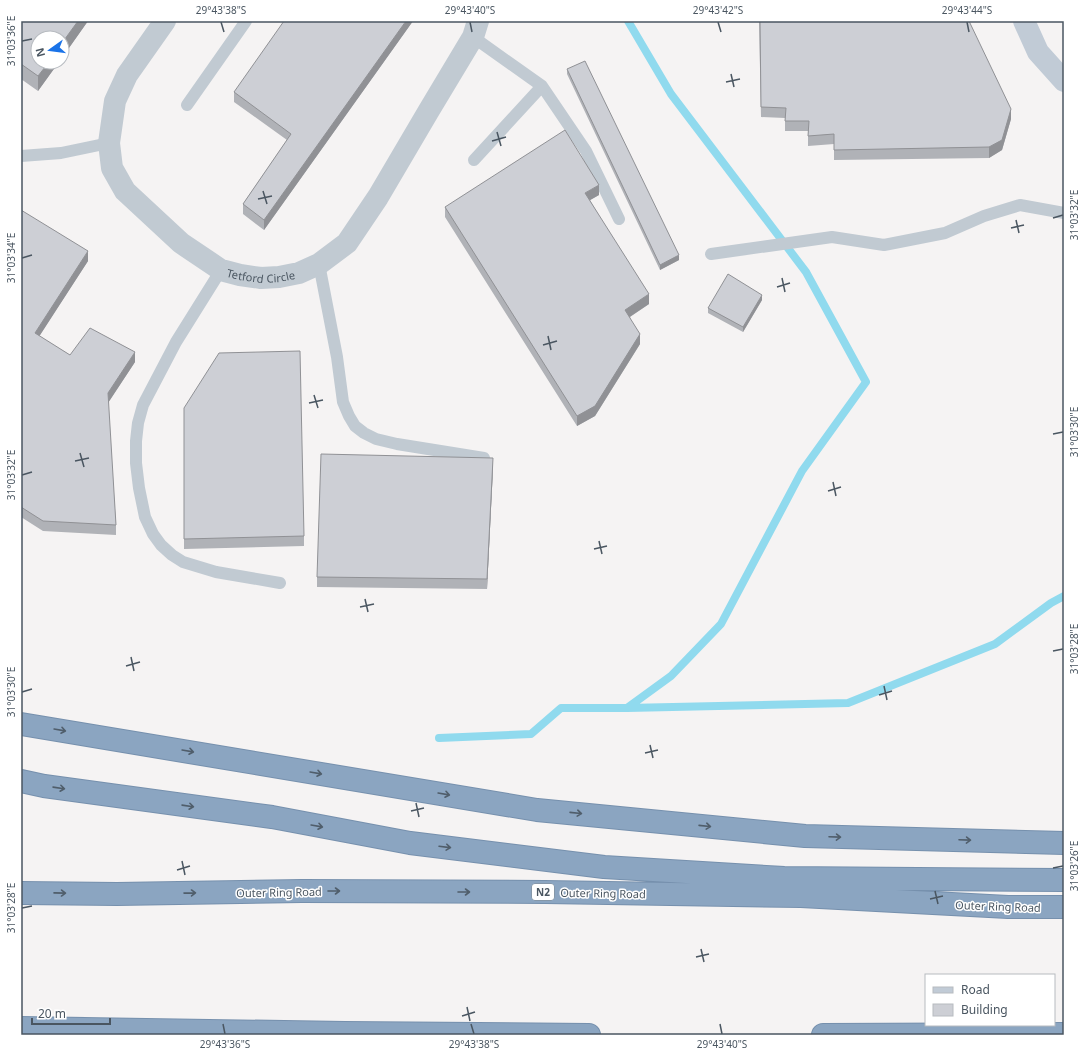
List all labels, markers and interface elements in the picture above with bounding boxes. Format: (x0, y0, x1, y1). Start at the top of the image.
text: 29°43'38"S (196, 3, 247, 17)
text: 29°43'40"S (445, 3, 496, 17)
text: 29°43'42"S (693, 3, 744, 17)
text: 29°43'44"S (942, 3, 993, 17)
text: 31°03'36"E (4, 16, 18, 66)
north arrow (30, 30, 70, 70)
text: N (31, 46, 48, 59)
text: 31°03'32"E (1067, 190, 1081, 240)
text: 31°03'34"E (4, 233, 18, 283)
street label: Tetford Circle (225, 264, 296, 286)
text: 31°03'30"E (1067, 407, 1081, 457)
text: 31°03'32"E (4, 450, 18, 500)
text: 31°03'28"E (1067, 624, 1081, 674)
text: 31°03'30"E (4, 667, 18, 717)
one-way arrow (53, 726, 66, 734)
one-way arrow (181, 747, 194, 755)
one-way arrow (309, 769, 322, 777)
one-way arrow (52, 784, 65, 792)
one-way arrow (437, 790, 450, 798)
one-way arrow (181, 802, 194, 810)
one-way arrow (569, 810, 582, 817)
one-way arrow (310, 822, 323, 830)
one-way arrow (698, 822, 711, 830)
one-way arrow (828, 833, 841, 840)
one-way arrow (958, 836, 971, 844)
text: 31°03'26"E (1067, 841, 1081, 891)
one-way arrow (438, 843, 451, 851)
text: 31°03'28"E (4, 883, 18, 933)
street label: Outer Ring Road (236, 884, 322, 900)
road number: N2 (532, 884, 554, 900)
street label: Outer Ring Road (560, 885, 646, 901)
one-way arrow (327, 887, 340, 895)
one-way arrow (457, 888, 470, 896)
one-way arrow (53, 889, 66, 897)
one-way arrow (183, 889, 196, 897)
street label: Outer Ring Road (955, 897, 1041, 915)
legend (925, 974, 1055, 1026)
text: Road (961, 981, 990, 998)
scale bar (32, 1000, 110, 1026)
text: Building (961, 1001, 1008, 1018)
text: 20 m (38, 1005, 66, 1022)
text: 29°43'36"S (200, 1037, 251, 1051)
text: 29°43'38"S (449, 1037, 500, 1051)
text: 29°43'40"S (697, 1037, 748, 1051)

